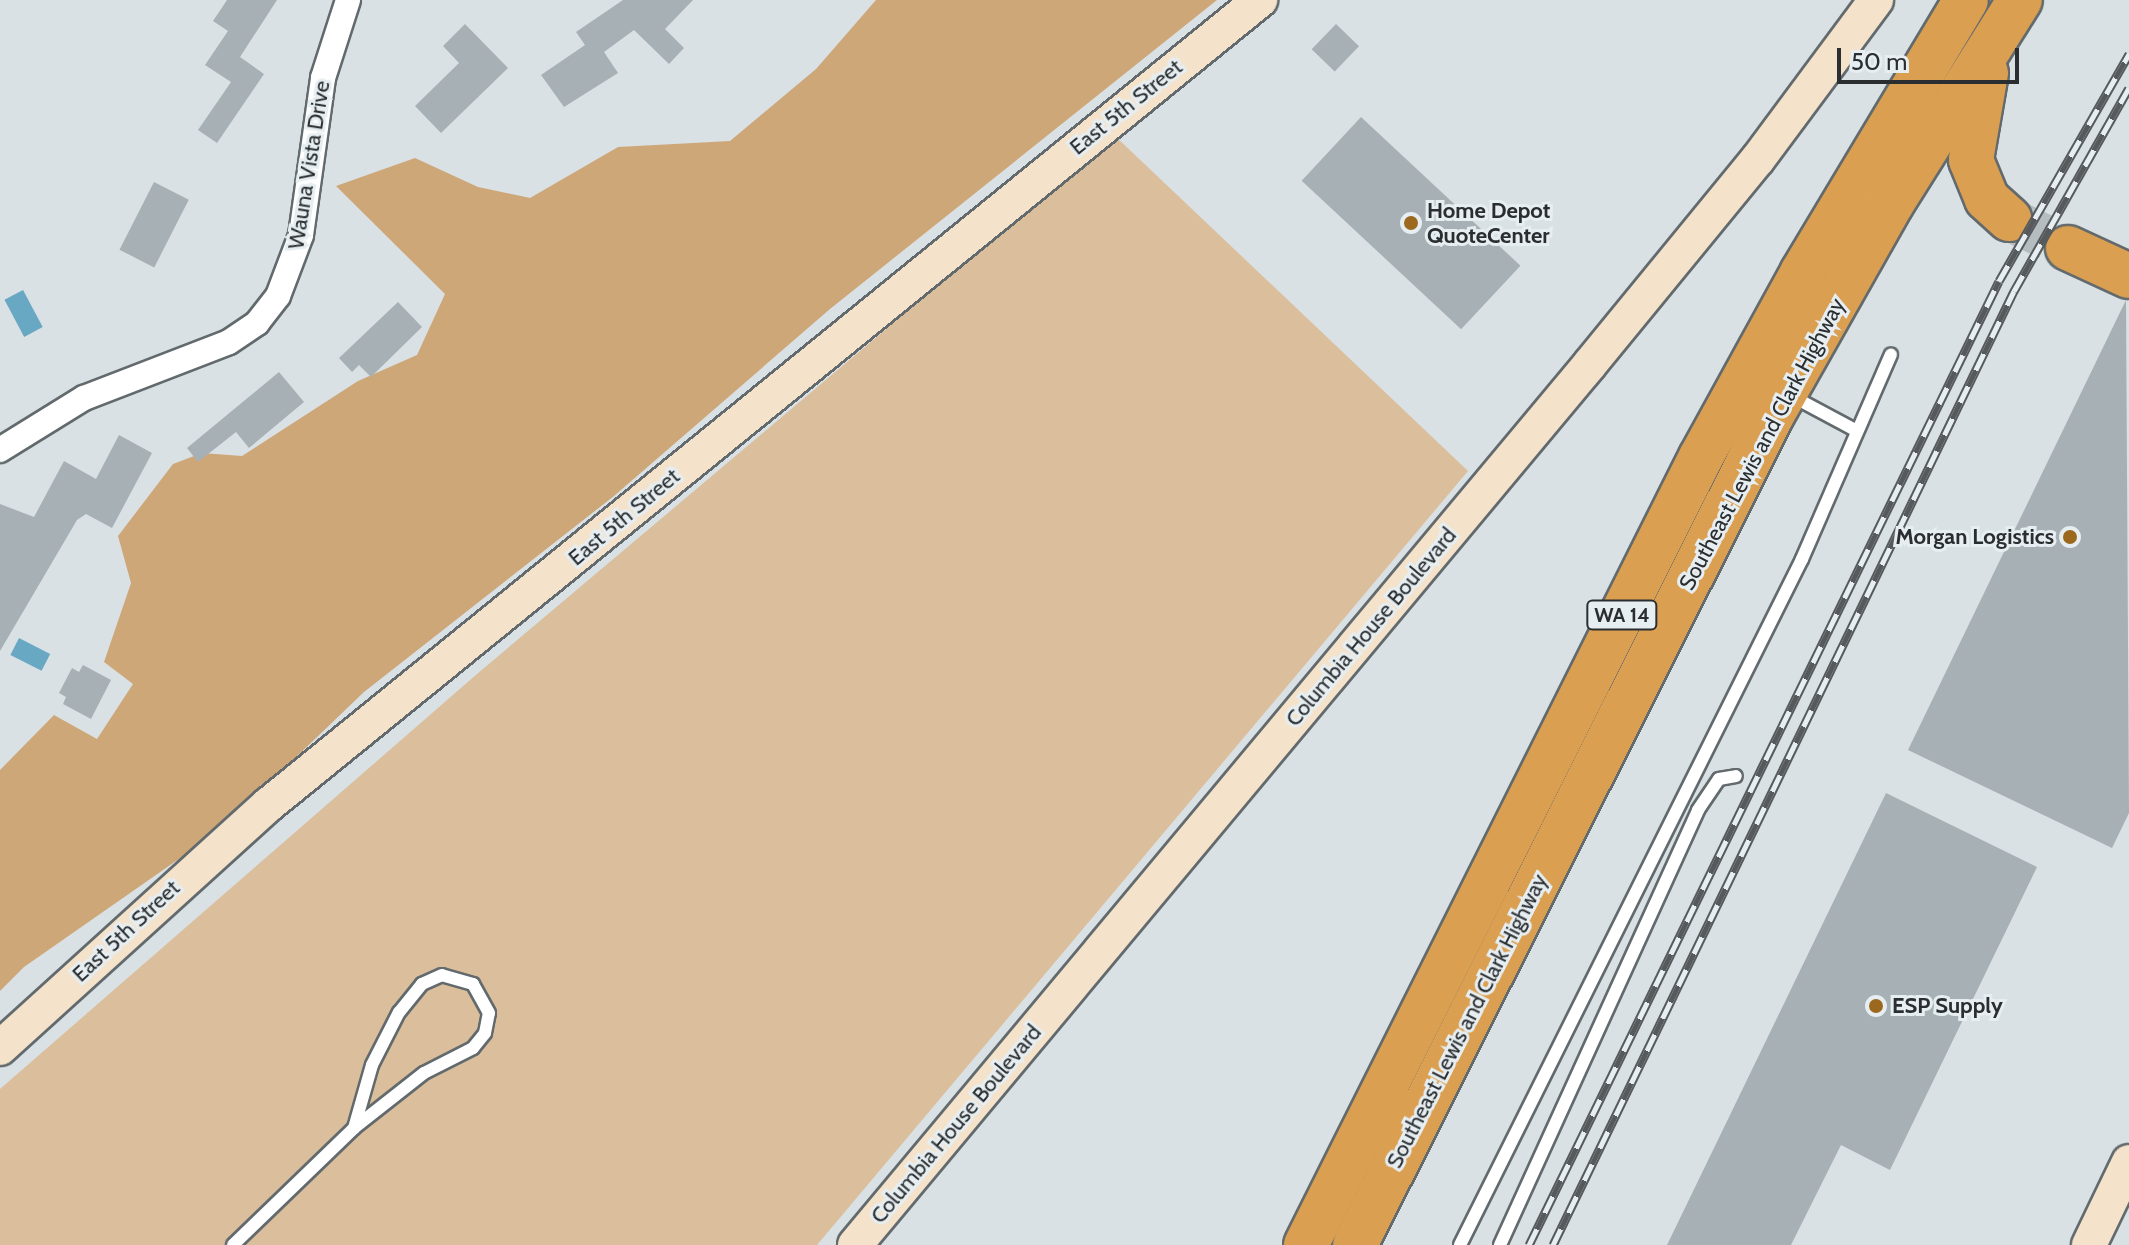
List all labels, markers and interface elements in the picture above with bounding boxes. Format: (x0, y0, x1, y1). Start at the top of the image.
scale bar (1841, 32, 2023, 82)
text: 50 m (1851, 47, 1907, 76)
street label: East 5th Street (1064, 54, 1188, 160)
street label: Wauna Vista Drive (283, 79, 335, 251)
place label: Home Depot QuoteCenter (1427, 197, 1550, 248)
marker: Home Depot QuoteCenter (1402, 214, 1420, 232)
street label: Southeast Lewis and Clark Highway (1674, 294, 1850, 594)
street label: East 5th Street (563, 463, 685, 571)
street label: Columbia House Boulevard (1280, 522, 1462, 732)
place label: Morgan Logistics (1895, 524, 2054, 550)
marker: Morgan Logistics (2061, 528, 2079, 546)
road number: WA 14 (1586, 599, 1658, 631)
street label: Southeast Lewis and Clark Highway (1381, 869, 1553, 1173)
street label: East 5th Street (67, 875, 185, 987)
place label: ESP Supply (1892, 993, 2003, 1019)
marker: ESP Supply (1867, 997, 1885, 1015)
street label: Columbia House Boulevard (865, 1019, 1047, 1229)

